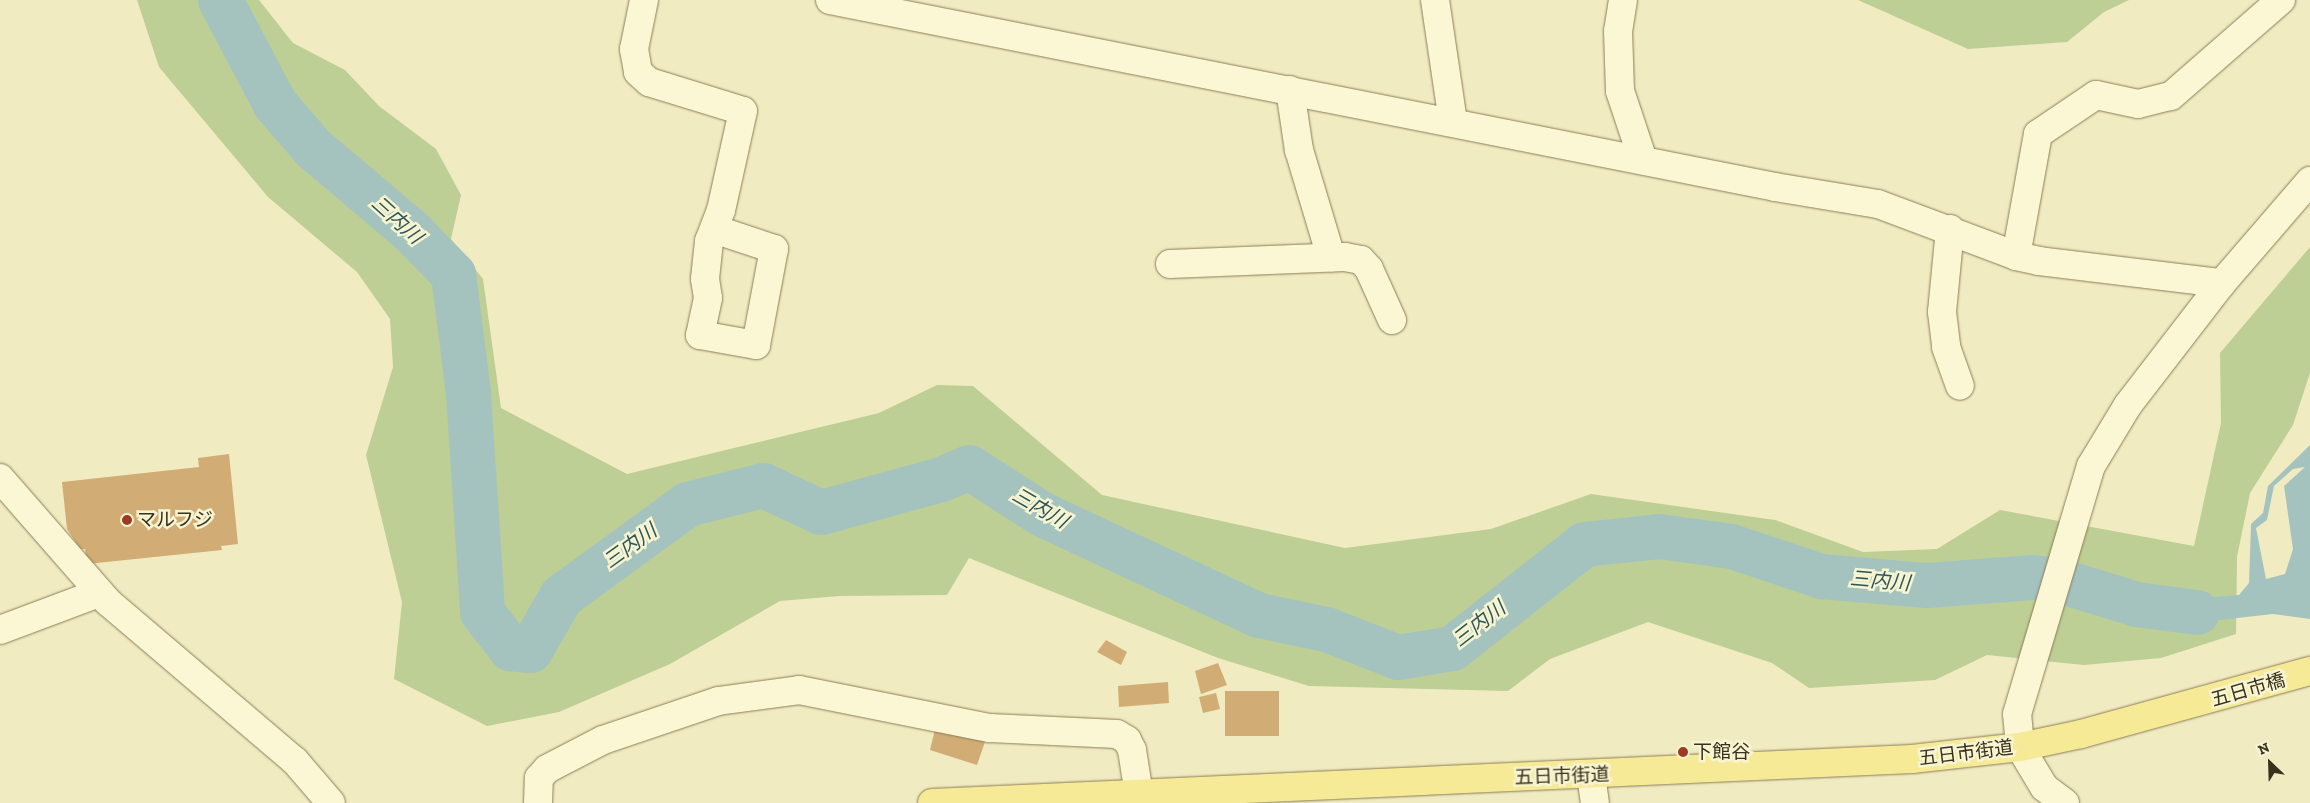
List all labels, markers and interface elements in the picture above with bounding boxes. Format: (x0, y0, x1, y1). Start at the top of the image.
water label: 三内川 (367, 191, 427, 249)
water label: 三内川 (1008, 483, 1072, 533)
place label: マルフジ (137, 509, 213, 531)
marker: マルフジ (121, 514, 133, 526)
water label: 三内川 (599, 519, 661, 573)
water label: 三内川 (1849, 566, 1911, 596)
water label: 三内川 (1448, 596, 1510, 652)
street label: 五日市橋 (2208, 669, 2288, 711)
street label: 五日市街道 (1917, 736, 2015, 770)
north arrow (2245, 738, 2295, 788)
text: N (2255, 739, 2272, 759)
place label: 下館谷 (1693, 741, 1750, 763)
marker: 下館谷 (1677, 746, 1689, 758)
street label: 五日市街道 (1514, 763, 1610, 789)

